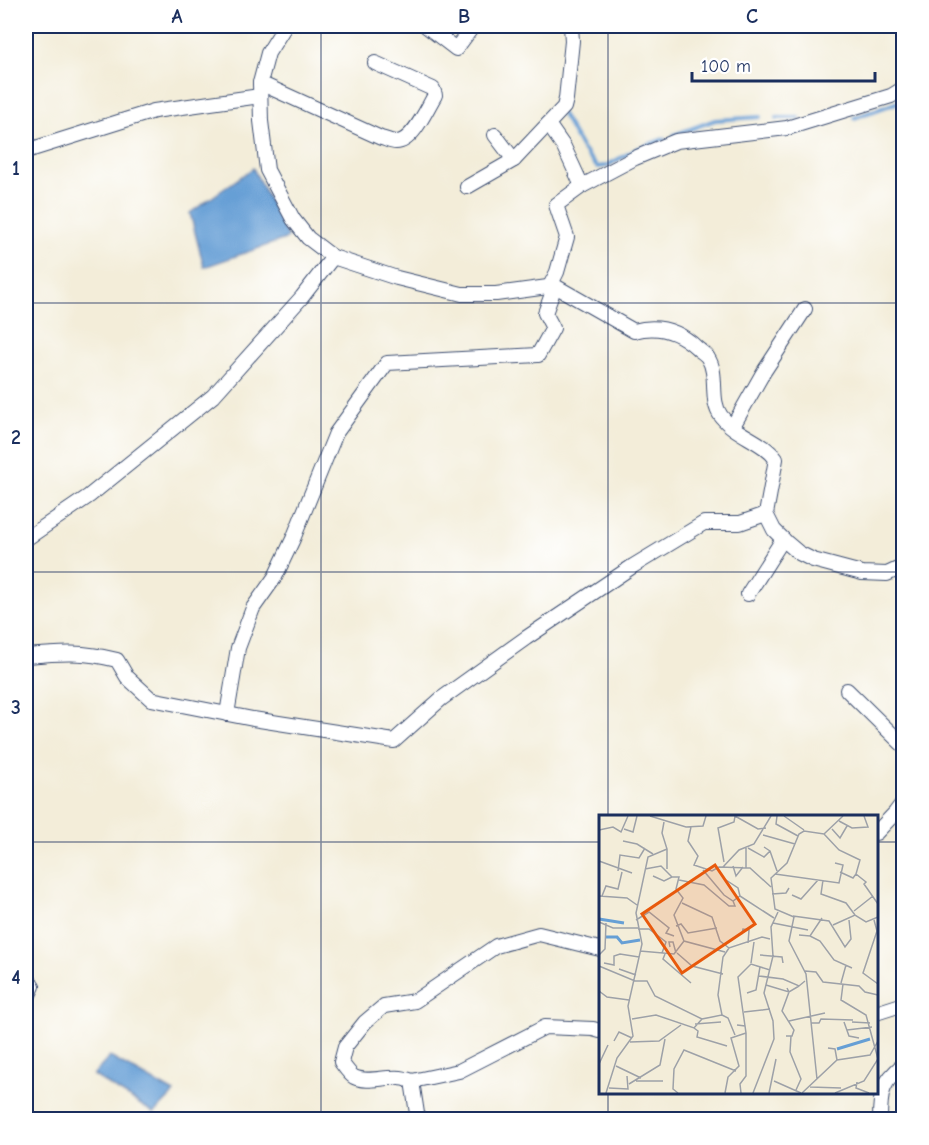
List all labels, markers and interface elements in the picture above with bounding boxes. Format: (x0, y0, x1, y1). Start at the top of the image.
text: A (171, 5, 183, 28)
text: B (458, 5, 470, 28)
text: C (746, 5, 758, 28)
scale bar (692, 45, 875, 83)
text: 100 m (701, 56, 751, 77)
text: 1 (12, 157, 20, 180)
text: 2 (11, 426, 21, 449)
text: 3 (11, 696, 21, 719)
inset map (599, 815, 878, 1094)
text: 4 (11, 966, 21, 989)

